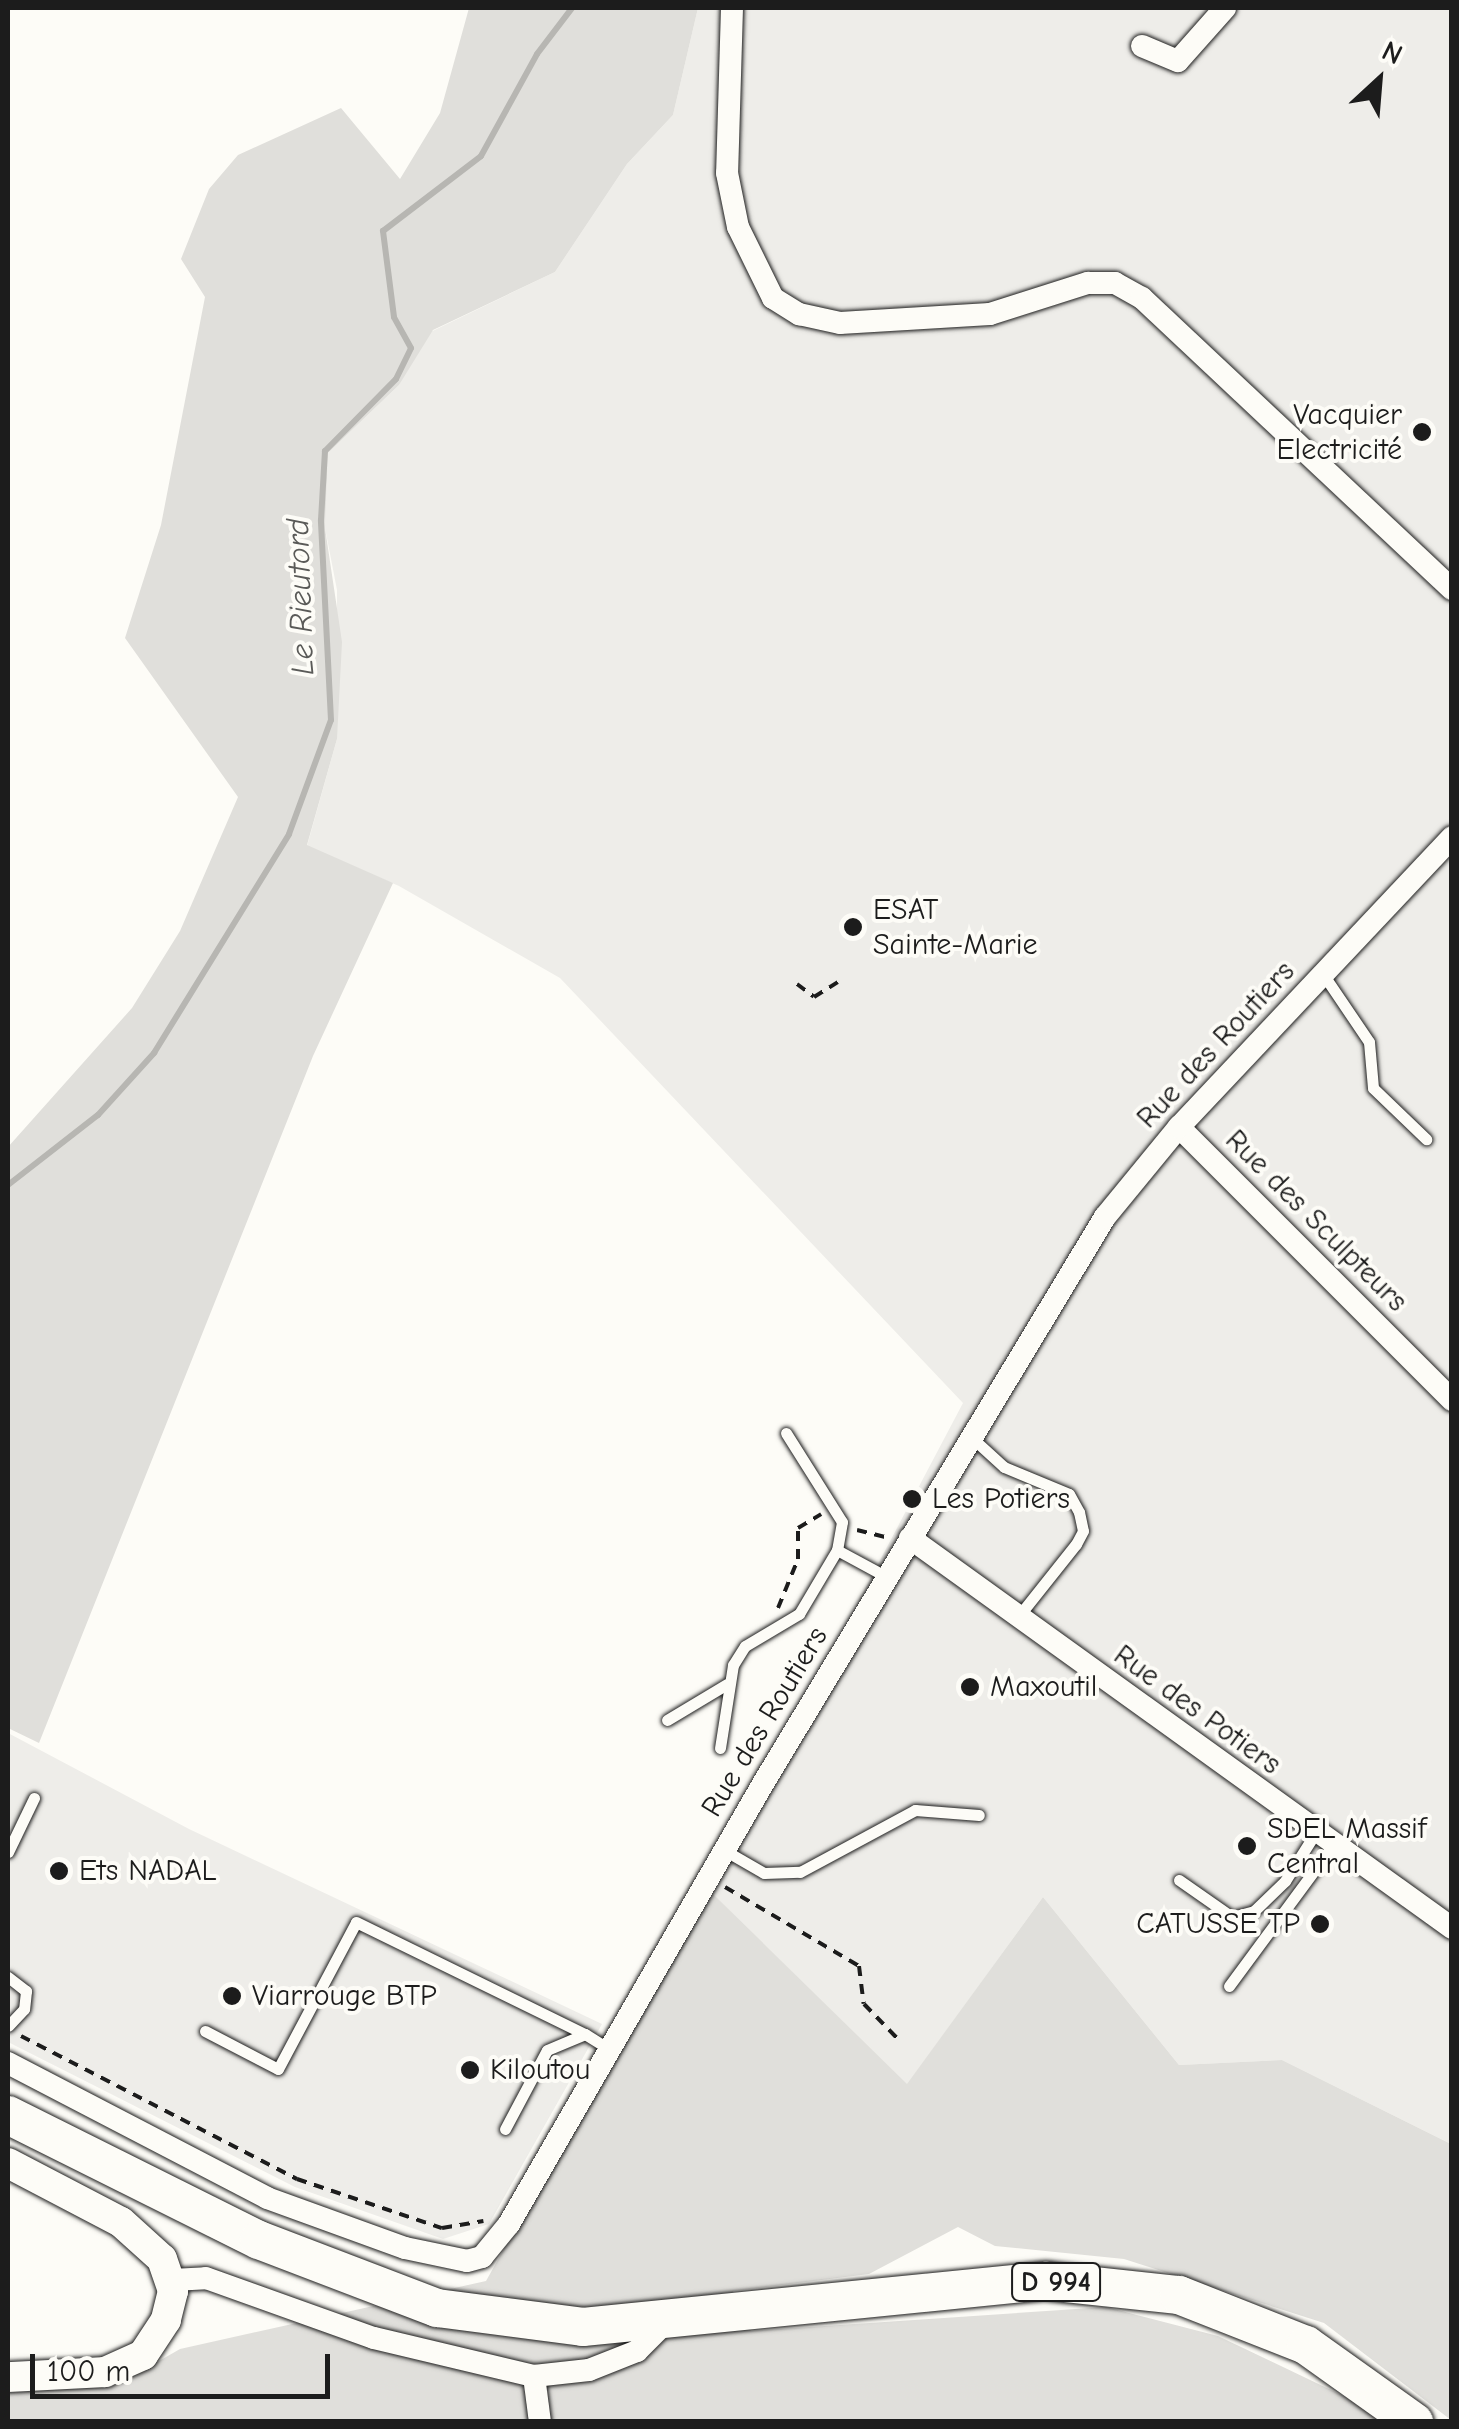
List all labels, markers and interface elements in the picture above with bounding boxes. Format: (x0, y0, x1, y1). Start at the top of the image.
north arrow (1329, 30, 1429, 130)
text: N (1377, 35, 1407, 71)
place label: Vacquier Electricité (1277, 397, 1402, 468)
marker: Vacquier Electricité (1411, 421, 1433, 443)
water label: Le Rieutord (279, 518, 323, 676)
place label: ESAT Sainte-Marie (873, 892, 1038, 962)
marker: ESAT Sainte-Marie (842, 916, 864, 938)
street label: Rue des Routiers (1129, 954, 1303, 1136)
street label: Rue des Sculpteurs (1217, 1122, 1415, 1320)
place label: Les Potiers (932, 1481, 1070, 1517)
marker: Les Potiers (901, 1488, 923, 1510)
street label: Rue des Routiers (694, 1620, 836, 1824)
street label: Rue des Potiers (1106, 1637, 1288, 1783)
place label: Maxoutil (990, 1669, 1097, 1705)
marker: Maxoutil (959, 1676, 981, 1698)
place label: SDEL Massif Central (1267, 1811, 1426, 1882)
marker: SDEL Massif Central (1236, 1835, 1258, 1857)
place label: Ets NADAL (79, 1853, 217, 1889)
marker: Ets NADAL (48, 1860, 70, 1882)
place label: CATUSSE TP (1136, 1906, 1300, 1942)
marker: CATUSSE TP (1309, 1913, 1331, 1935)
place label: Viarrouge BTP (252, 1978, 437, 2014)
marker: Viarrouge BTP (221, 1985, 243, 2007)
place label: Kiloutou (490, 2052, 590, 2088)
marker: Kiloutou (459, 2059, 481, 2081)
road number: D 994 (1011, 2259, 1101, 2305)
scale bar (35, 2334, 335, 2396)
text: 100 m (47, 2354, 130, 2389)

